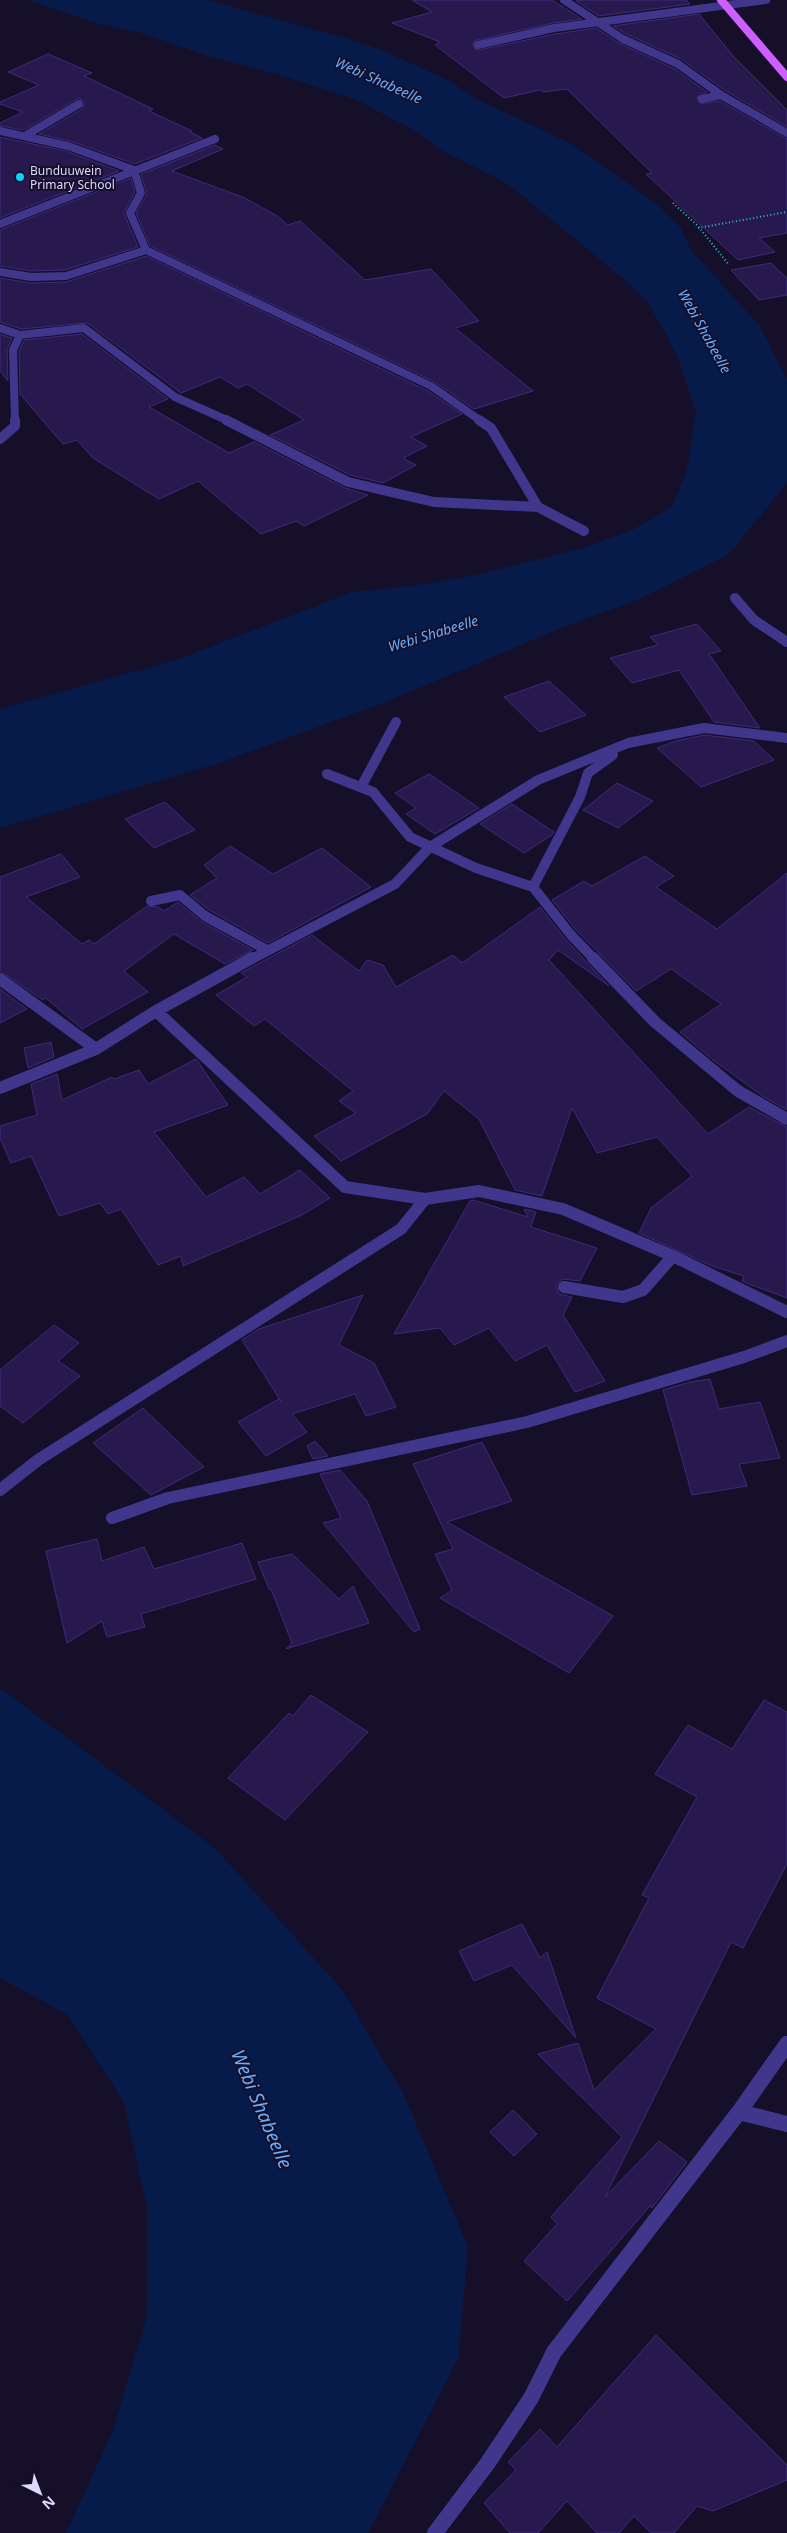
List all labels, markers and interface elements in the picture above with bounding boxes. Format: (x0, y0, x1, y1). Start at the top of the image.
water label: Webi Shabeelle (332, 52, 426, 108)
place label: Bunduuwein Primary School (30, 162, 115, 193)
marker: Bunduuwein Primary School (14, 171, 26, 183)
water label: Webi Shabeelle (674, 286, 736, 376)
water label: Webi Shabeelle (386, 610, 480, 656)
water label: Webi Shabeelle (225, 2046, 299, 2172)
north arrow (15, 2468, 65, 2518)
text: N (38, 2492, 60, 2514)

